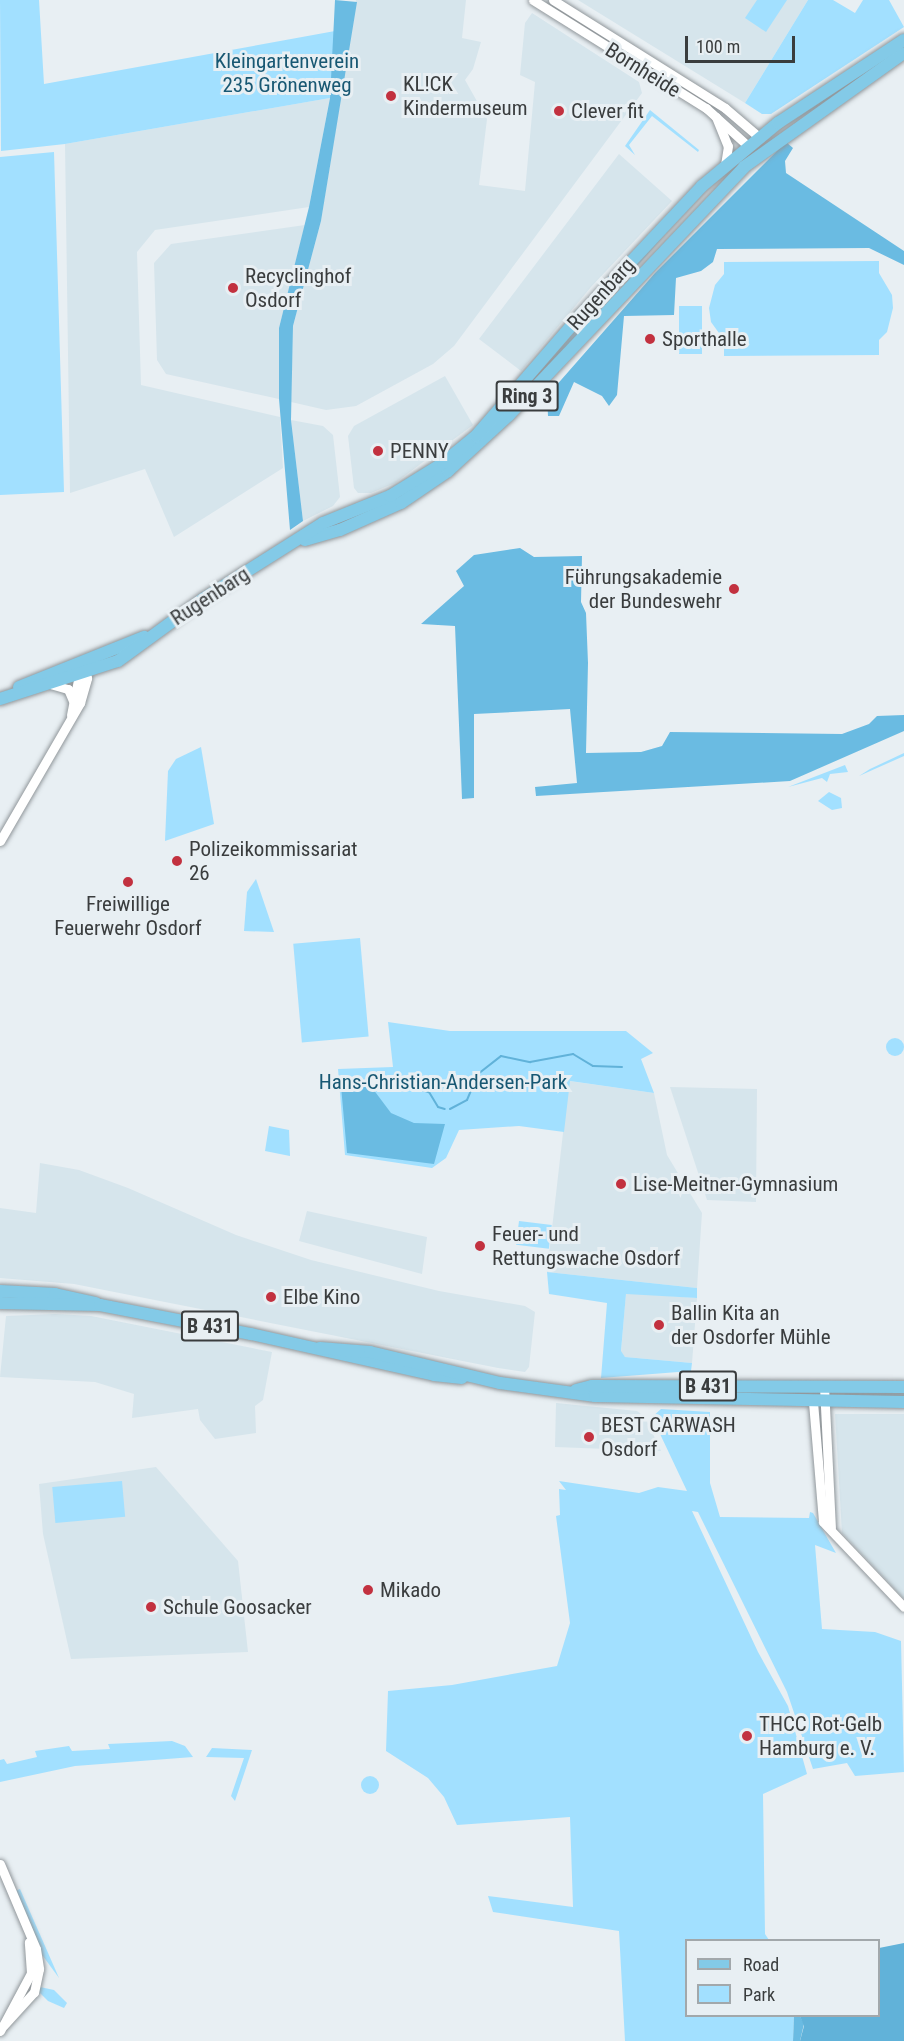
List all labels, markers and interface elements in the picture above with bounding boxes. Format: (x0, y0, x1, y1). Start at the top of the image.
scale bar (688, 24, 798, 62)
text: 100 m (696, 36, 740, 57)
street label: Bornheide (601, 37, 685, 103)
park label: Kleingartenverein 235 Grönenweg (215, 48, 359, 98)
place label: KL!CK Kindermuseum (403, 71, 527, 121)
marker: KL!CK Kindermuseum (384, 89, 398, 103)
place label: Clever fit (571, 98, 644, 124)
marker: Clever fit (552, 104, 566, 118)
street label: Rugenbarg (562, 253, 640, 335)
place label: Recyclinghof Osdorf (245, 263, 351, 313)
marker: Recyclinghof Osdorf (226, 281, 240, 295)
place label: Sporthalle (662, 326, 747, 352)
marker: Sporthalle (643, 332, 657, 346)
road number: Ring 3 (496, 379, 558, 413)
place label: PENNY (390, 438, 449, 464)
marker: PENNY (371, 444, 385, 458)
street label: Rugenbarg (166, 561, 254, 631)
place label: Führungsakademie der Bundeswehr (565, 564, 722, 614)
marker: Führungsakademie der Bundeswehr (727, 582, 741, 596)
place label: Polizeikommissariat 26 (189, 836, 358, 886)
marker: Polizeikommissariat 26 (170, 854, 184, 868)
marker: Freiwillige Feuerwehr Osdorf (121, 875, 135, 889)
place label: Freiwillige Feuerwehr Osdorf (54, 891, 202, 941)
park label: Hans-Christian-Andersen-Park (319, 1069, 567, 1095)
place label: Lise-Meitner-Gymnasium (633, 1171, 838, 1197)
marker: Lise-Meitner-Gymnasium (614, 1177, 628, 1191)
place label: Feuer- und Rettungswache Osdorf (492, 1221, 680, 1271)
marker: Feuer- und Rettungswache Osdorf (473, 1239, 487, 1253)
place label: Elbe Kino (283, 1284, 360, 1310)
marker: Elbe Kino (264, 1290, 278, 1304)
place label: Ballin Kita an der Osdorfer Mühle (671, 1300, 830, 1350)
road number: B 431 (180, 1309, 240, 1343)
marker: Ballin Kita an der Osdorfer Mühle (652, 1318, 666, 1332)
road number: B 431 (678, 1369, 738, 1403)
place label: BEST CARWASH Osdorf (601, 1412, 736, 1462)
marker: BEST CARWASH Osdorf (582, 1430, 596, 1444)
place label: Mikado (380, 1577, 441, 1603)
marker: Mikado (361, 1583, 375, 1597)
place label: Schule Goosacker (163, 1594, 312, 1620)
marker: Schule Goosacker (144, 1600, 158, 1614)
place label: THCC Rot-Gelb Hamburg e. V. (759, 1711, 882, 1761)
marker: THCC Rot-Gelb Hamburg e. V. (740, 1729, 754, 1743)
legend (685, 1939, 880, 2017)
text: Road (743, 1954, 779, 1975)
text: Park (743, 1984, 775, 2005)

